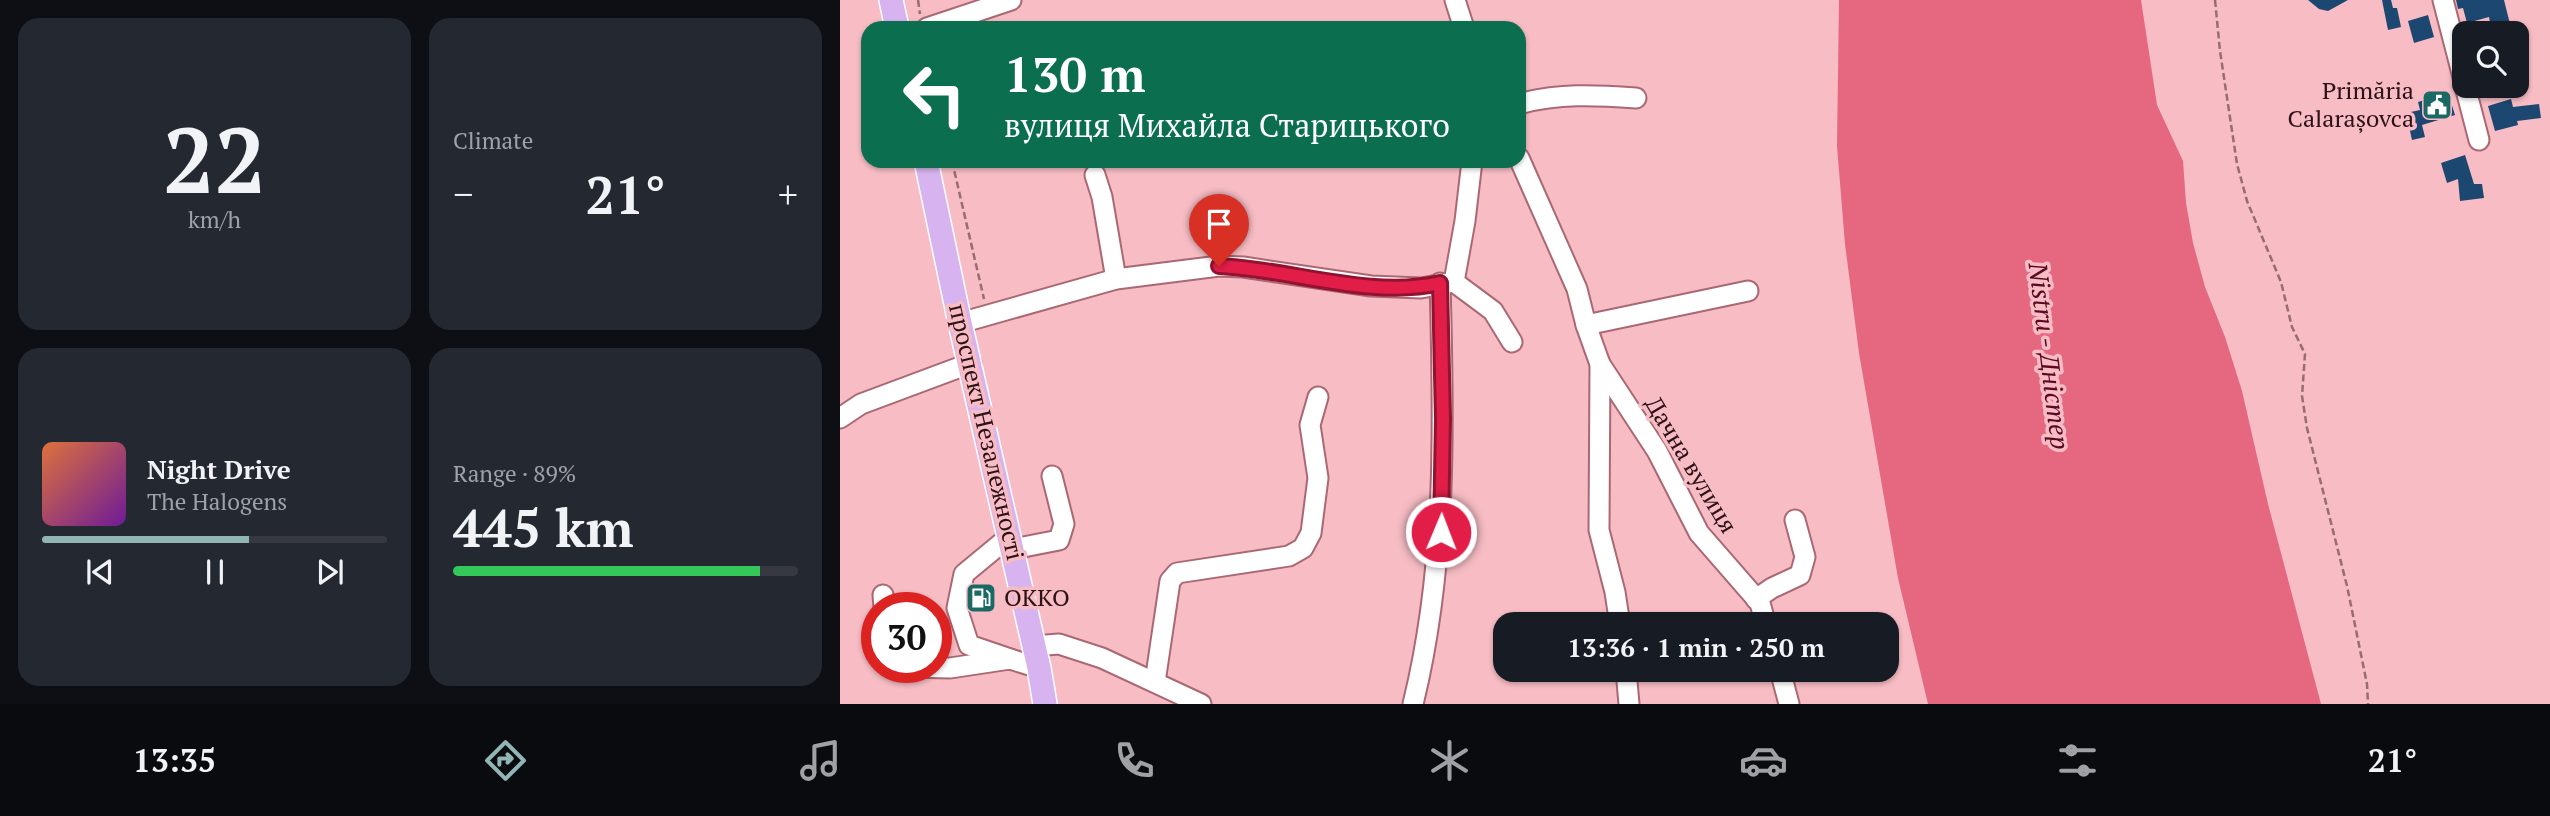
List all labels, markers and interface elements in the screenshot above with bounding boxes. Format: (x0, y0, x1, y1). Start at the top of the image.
map controls (2452, 21, 2529, 98)
button: search (2452, 21, 2529, 98)
text: 130 m (1004, 41, 1146, 106)
icon: left (889, 49, 980, 140)
place label: Primăria Calarașovca (2287, 74, 2414, 134)
public building icon: Primăria Calarașovca (2420, 88, 2454, 122)
text: 22 (163, 98, 266, 219)
text: вулиця Михайла Старицького (1004, 104, 1450, 146)
text: Climate (453, 125, 533, 156)
text: 21° (585, 160, 666, 229)
text: − (453, 169, 473, 219)
text: + (778, 169, 798, 219)
pin (1189, 194, 1249, 266)
text: km/h (188, 204, 241, 235)
icon: arrive (1200, 205, 1238, 243)
water label: Nistru - Дністер (2022, 259, 2078, 451)
street label: проспект Незалежності (942, 300, 1032, 563)
street label: Дачна вулиця (1638, 390, 1745, 539)
text: Night Drive (147, 452, 291, 486)
text: Range · 89% (453, 458, 576, 489)
text: The Halogens (147, 486, 287, 517)
text: 445 km (453, 493, 634, 562)
position arrow (1404, 495, 1478, 569)
icon: previous (81, 553, 119, 591)
icon: pause (196, 553, 234, 591)
icon: next (311, 553, 349, 591)
fuel station icon: ОККО (964, 581, 998, 615)
place label: ОККО (1004, 581, 1070, 613)
speed limit sign: 30 (861, 592, 952, 683)
text: 13:36 · 1 min · 250 m (1567, 630, 1825, 664)
icon: directions (481, 736, 530, 785)
icon: music (796, 736, 845, 785)
icon: phone (1110, 736, 1159, 785)
icon: climate (1425, 736, 1474, 785)
icon: car (1739, 736, 1788, 785)
icon: filters (2053, 736, 2102, 785)
text: 13:35 (133, 739, 216, 781)
text: 21° (2368, 739, 2417, 781)

